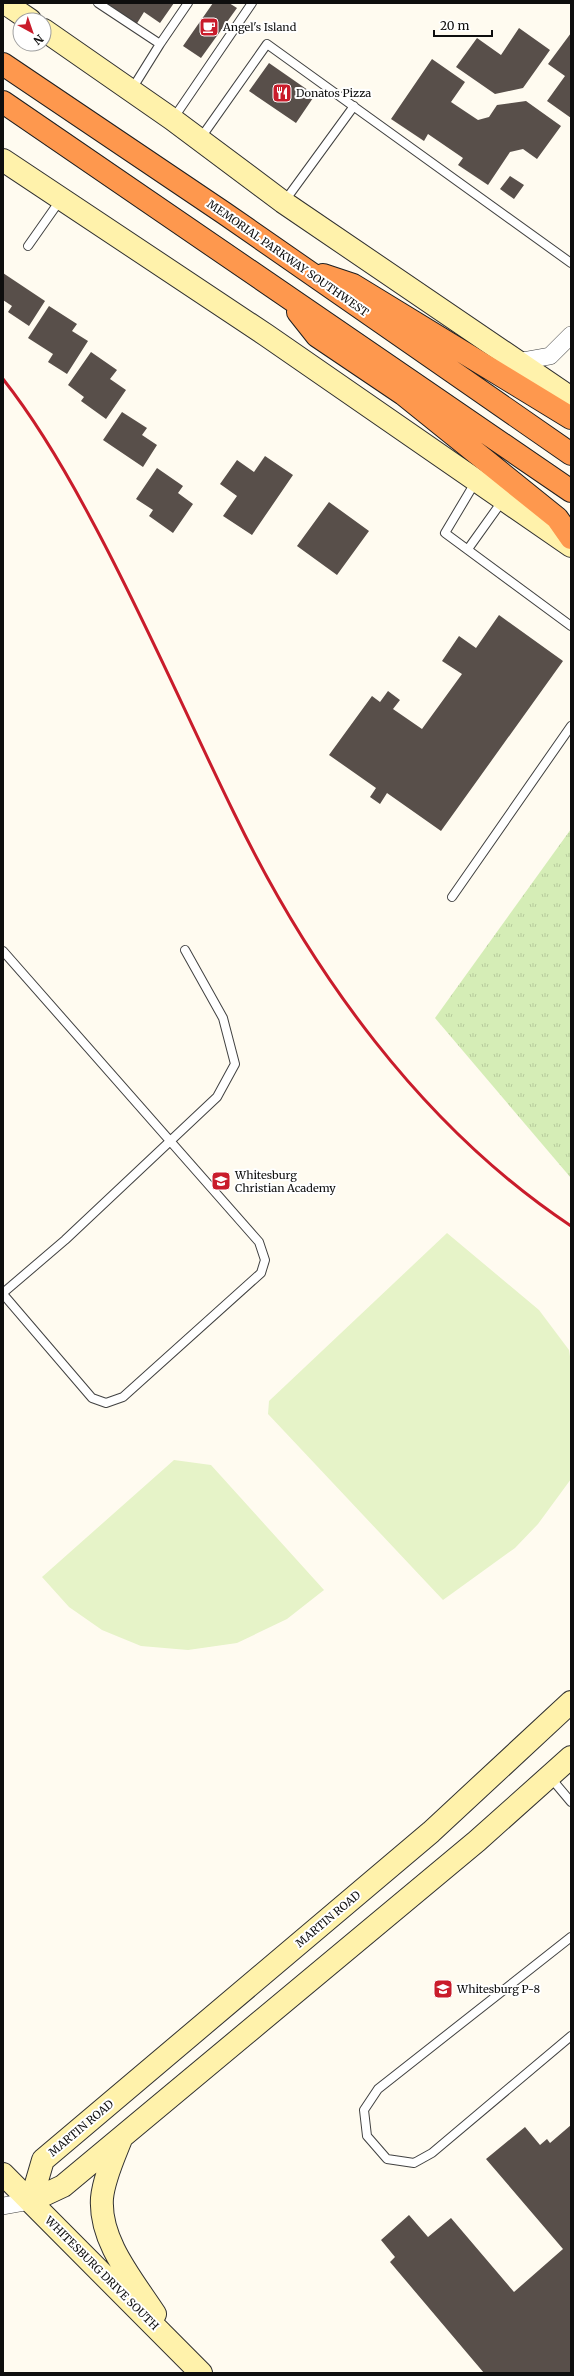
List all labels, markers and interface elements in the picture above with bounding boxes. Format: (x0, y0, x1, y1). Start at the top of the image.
north arrow (12, 12, 52, 52)
scale bar (434, 12, 492, 38)
cafe icon: Angel's Island (198, 16, 220, 38)
text: 20 m (440, 18, 469, 33)
place label: Angel's Island (222, 20, 297, 34)
text: N (30, 32, 46, 48)
restaurant icon: Donatos Pizza (271, 82, 293, 104)
place label: Donatos Pizza (296, 86, 371, 100)
street label: MEMORIAL PARKWAY SOUTHWEST (205, 197, 372, 320)
place label: Whitesburg Christian Academy (234, 1168, 336, 1195)
school or university icon: Whitesburg Christian Academy (210, 1170, 232, 1192)
street label: MARTIN ROAD (293, 1888, 363, 1950)
school or university icon: Whitesburg P-8 (432, 1978, 454, 2000)
place label: Whitesburg P-8 (456, 1982, 540, 1996)
street label: MARTIN ROAD (46, 2097, 116, 2159)
street label: WHITESBURG DRIVE SOUTH (41, 2212, 162, 2333)

